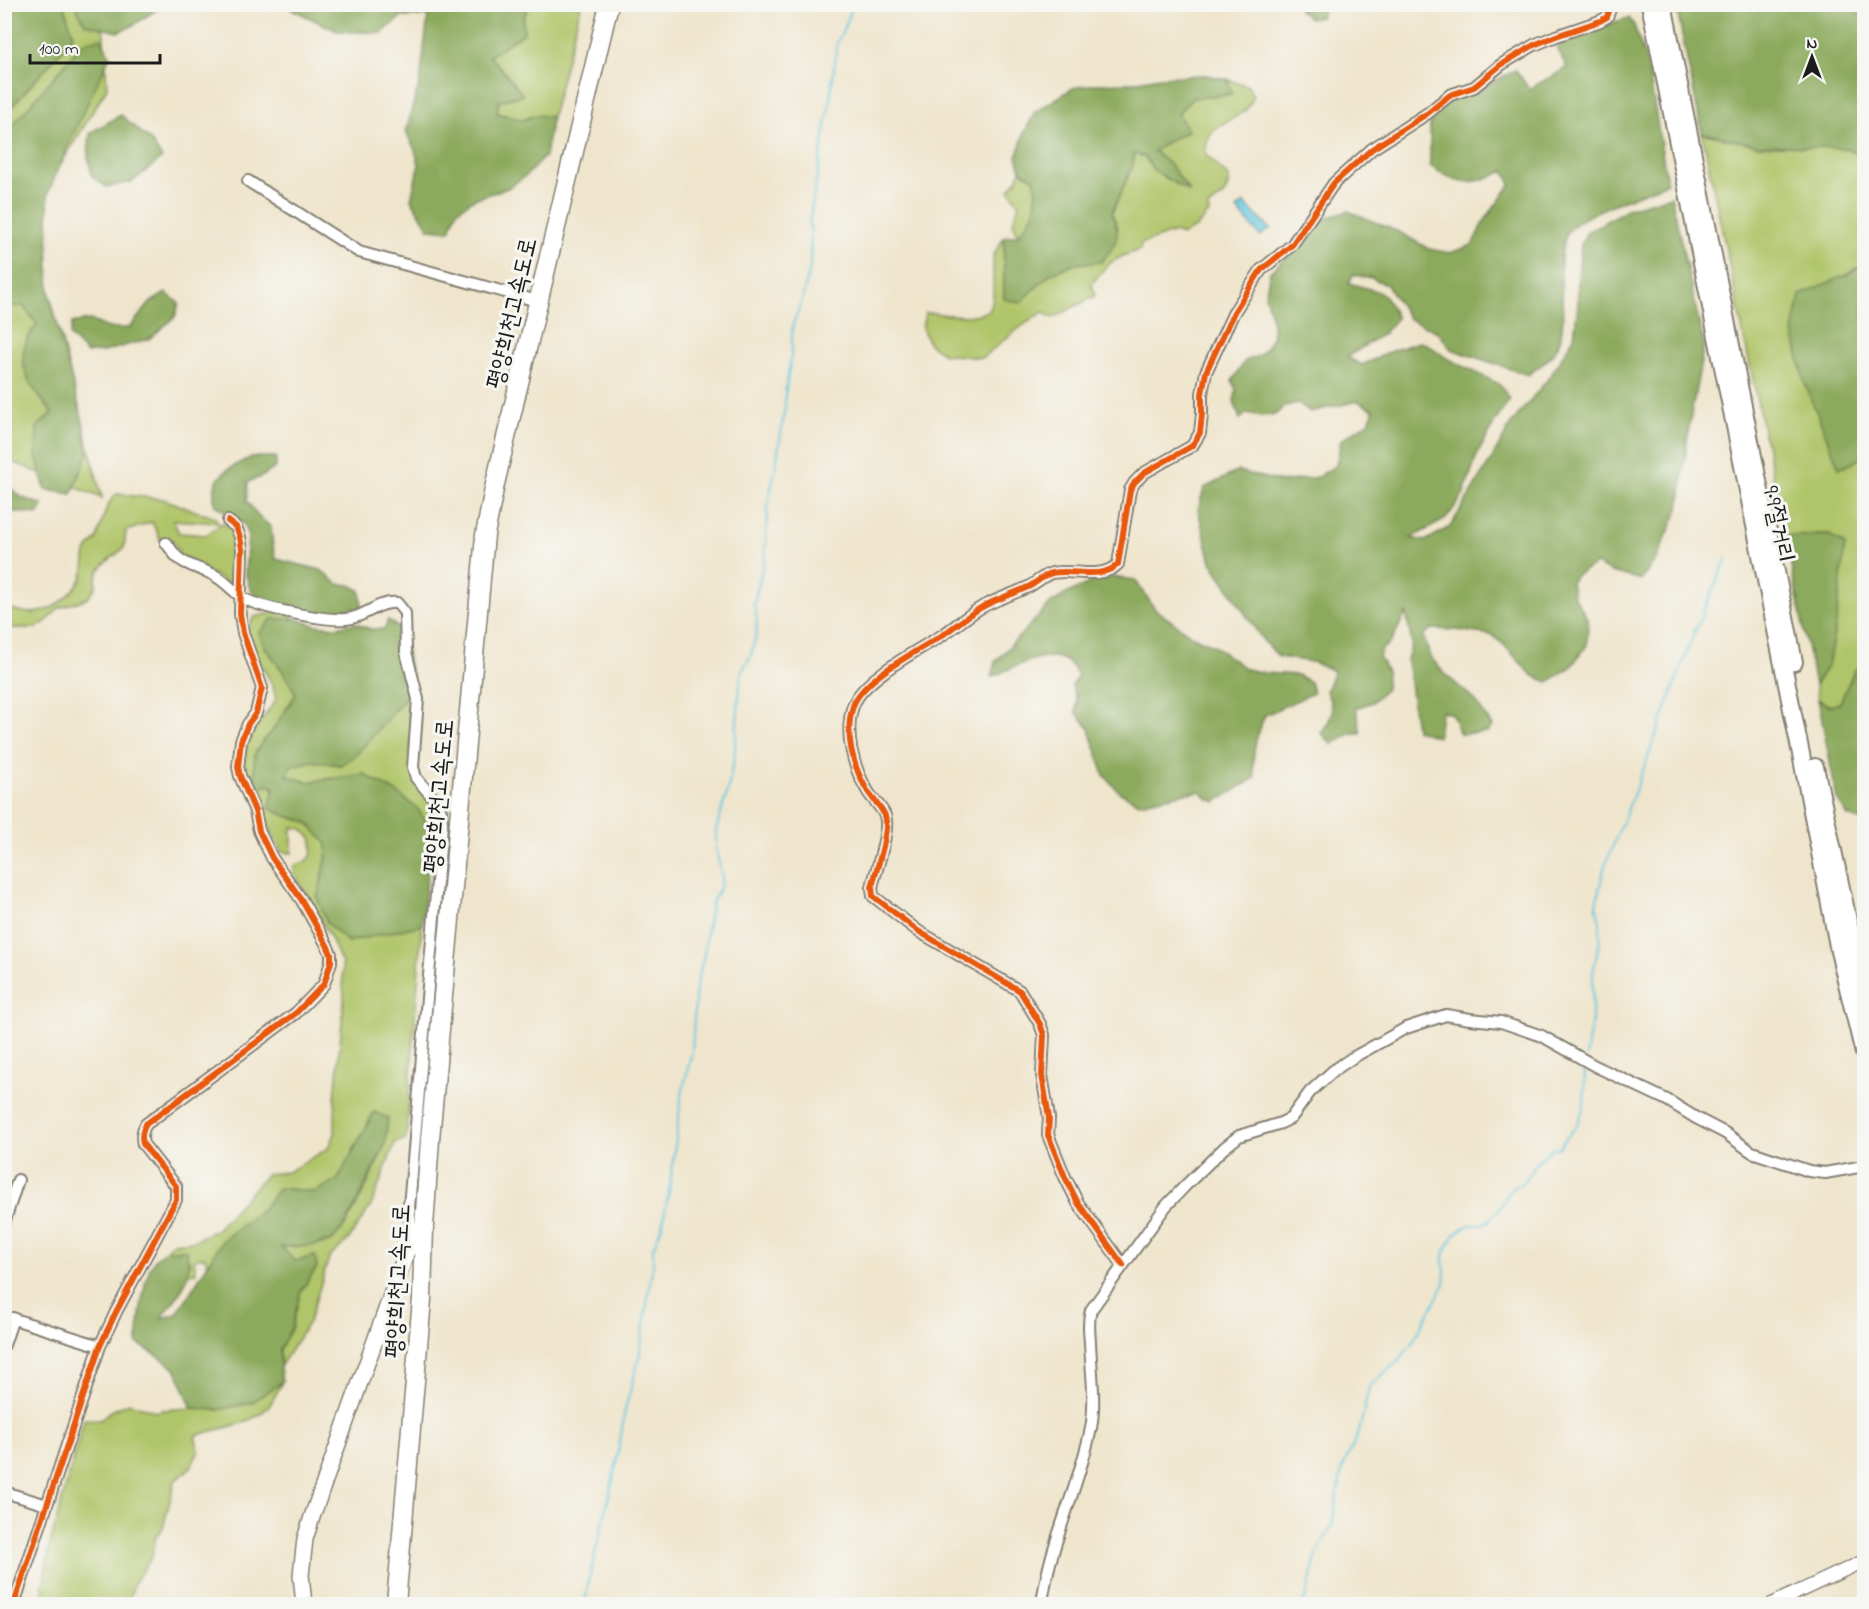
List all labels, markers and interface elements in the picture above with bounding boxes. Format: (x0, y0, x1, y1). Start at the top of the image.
scale bar (30, 27, 160, 65)
north arrow (1782, 27, 1842, 87)
text: N (1807, 32, 1818, 56)
text: 100 m (39, 37, 79, 63)
street label: 평양희천고속도로 (479, 234, 548, 393)
street label: 9·9절거리 (1751, 483, 1802, 566)
street label: 평양희천고속도로 (416, 718, 465, 875)
street label: 평양희천고속도로 (378, 1203, 421, 1359)

